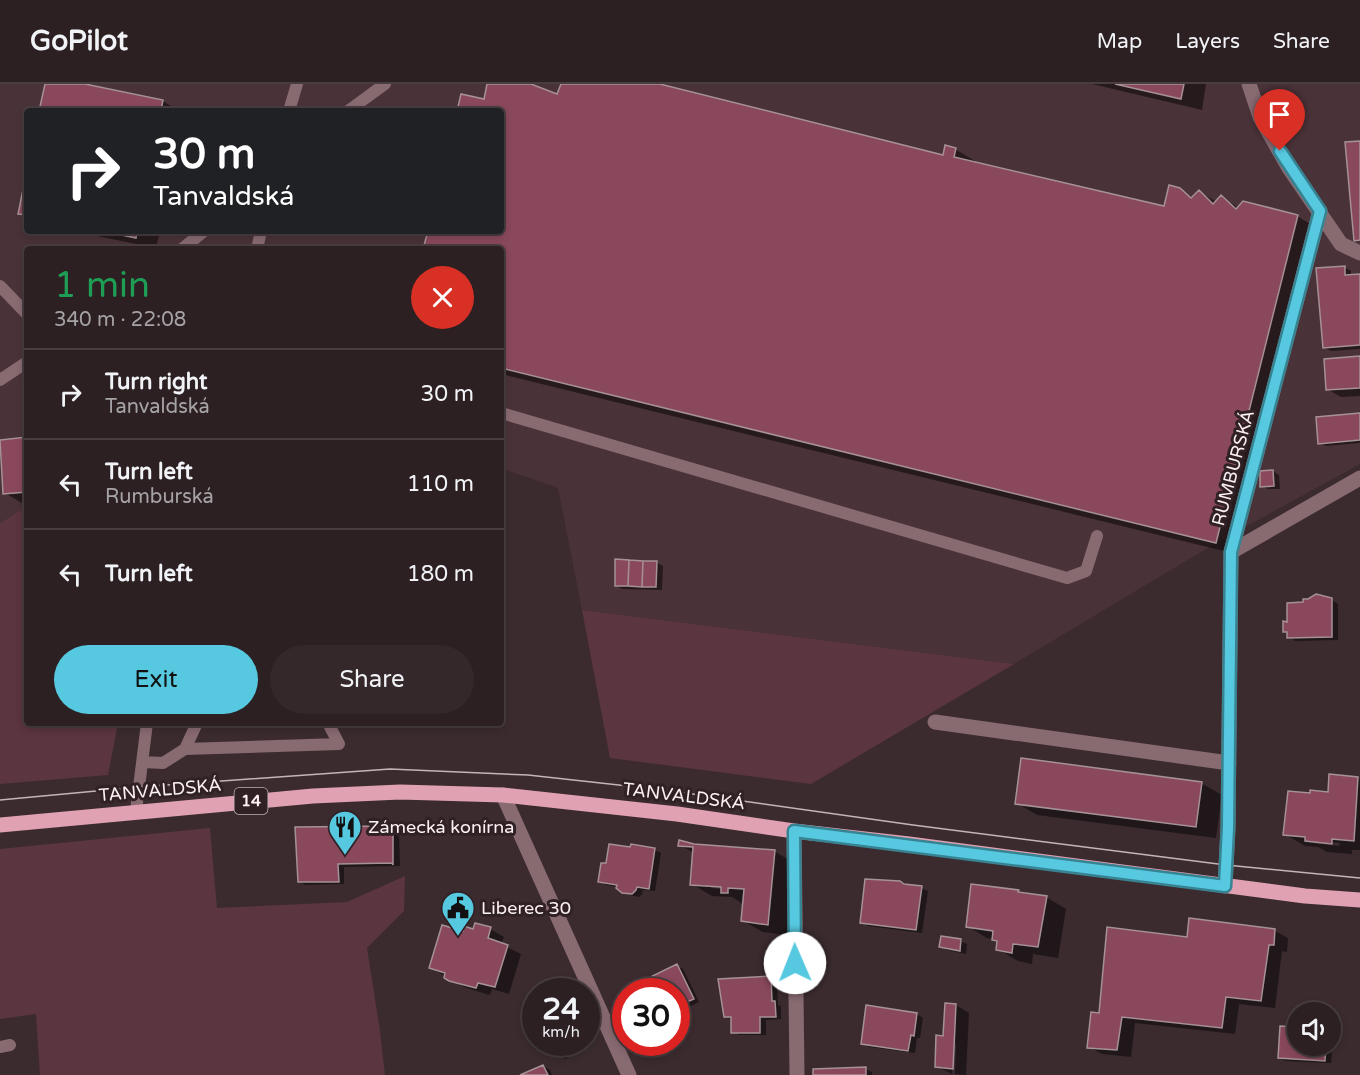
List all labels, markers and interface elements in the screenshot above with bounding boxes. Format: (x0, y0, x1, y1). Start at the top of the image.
text: GoPilot (30, 24, 128, 58)
text: Map (1097, 29, 1142, 54)
text: Layers (1175, 29, 1240, 54)
text: Share (1273, 29, 1330, 54)
pin (1254, 89, 1305, 151)
icon: arrive (1263, 98, 1296, 131)
text: 30 m (153, 129, 255, 180)
icon: right (54, 132, 132, 210)
text: Tanvaldská (153, 180, 294, 213)
text: 1 min (54, 264, 150, 307)
button: close (411, 266, 474, 329)
text: 340 m · 22:08 (54, 308, 186, 332)
text: Turn right (105, 369, 207, 395)
icon: right (54, 378, 87, 411)
text: 30 m (420, 381, 474, 407)
text: Tanvaldská (105, 395, 210, 419)
street label: RUMBURSKÁ (1207, 408, 1259, 528)
text: Turn left (105, 459, 193, 485)
icon: left (54, 468, 87, 501)
text: 110 m (407, 471, 474, 497)
text: Rumburská (105, 485, 214, 509)
icon: left (54, 558, 87, 591)
text: Turn left (105, 561, 193, 587)
text: 180 m (407, 561, 474, 587)
button: Exit (54, 645, 258, 714)
button: Share (270, 645, 474, 714)
street label: TANVALDSKÁ (98, 774, 222, 806)
street label: TANVALDSKÁ (622, 778, 746, 814)
road number: 14 (234, 788, 268, 814)
restaurant icon: Zámecká konírna (327, 809, 363, 856)
place label: Zámecká konírna (368, 816, 514, 838)
public building icon: Liberec 30 (440, 890, 476, 937)
place label: Liberec 30 (481, 897, 571, 919)
position arrow (763, 931, 827, 995)
speed limit sign: 30 (612, 978, 690, 1056)
text: 24 (542, 991, 580, 1028)
map controls (1287, 1002, 1341, 1056)
button: sound (1287, 1002, 1341, 1056)
text: km/h (542, 1023, 580, 1041)

